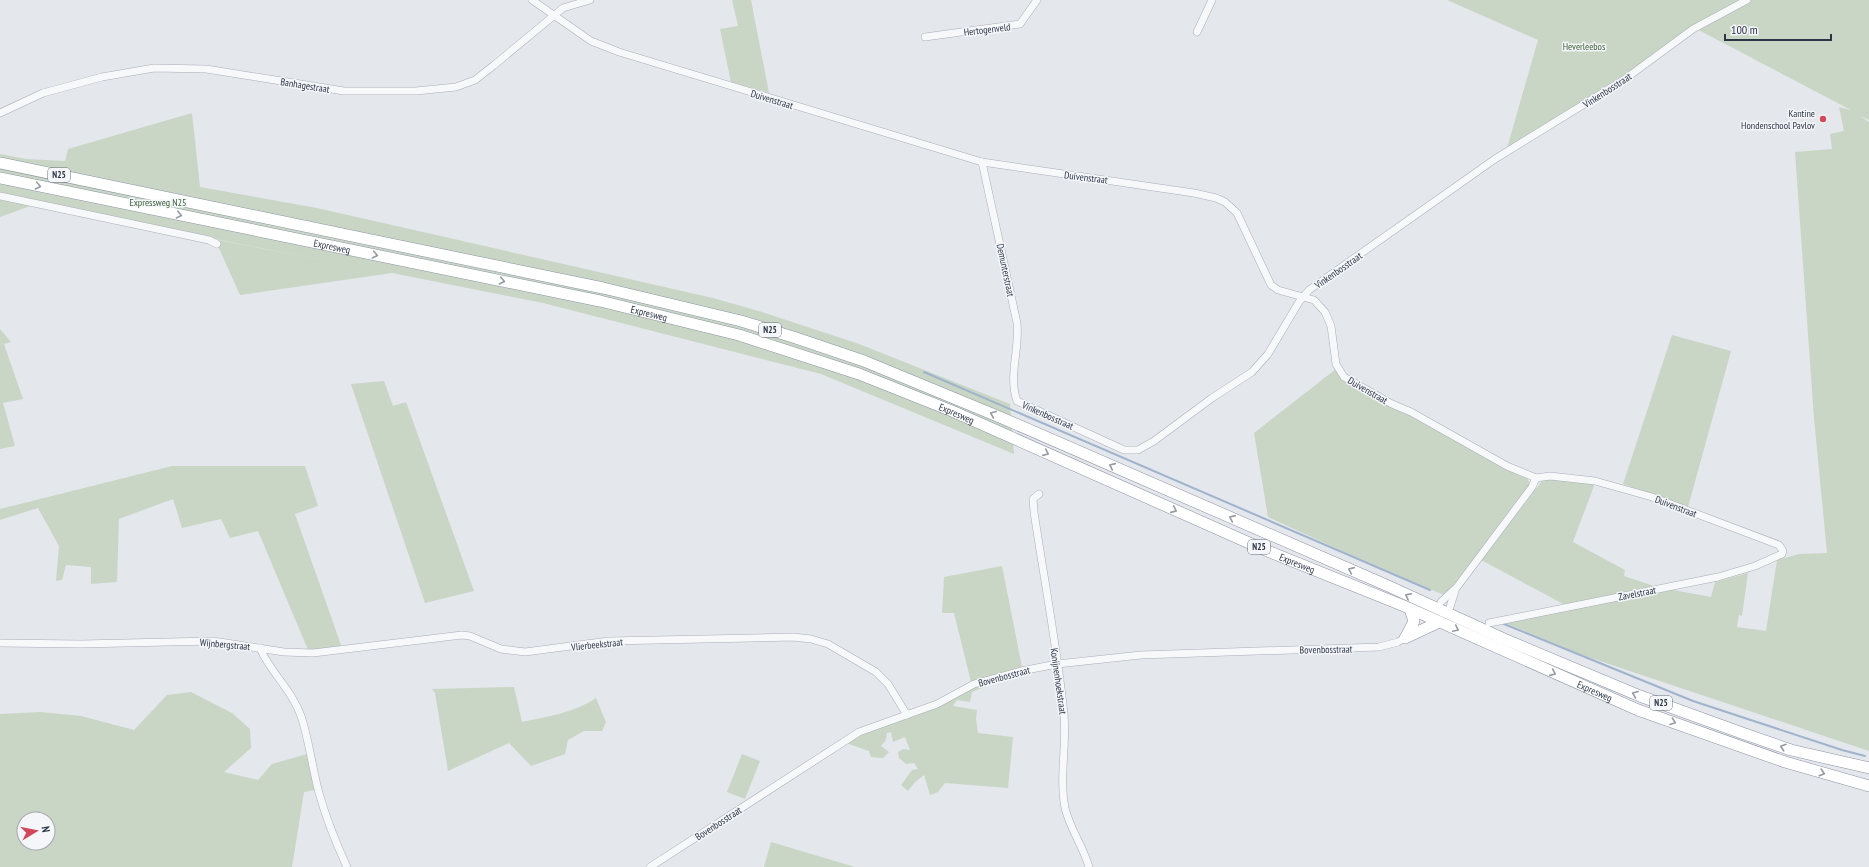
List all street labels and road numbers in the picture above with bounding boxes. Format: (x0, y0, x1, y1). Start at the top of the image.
street label: Hertogenveld (963, 20, 1011, 39)
street label: Vinkenbosstraat (1580, 70, 1634, 111)
street label: Banhagestraat (279, 75, 331, 96)
street label: Duivenstraat (749, 87, 795, 112)
road number: N25 (48, 168, 70, 182)
street label: Duivenstraat (1063, 168, 1109, 187)
street label: Expresweg (312, 236, 352, 257)
street label: Demunterstraat (994, 242, 1018, 298)
street label: Vinkenbosstraat (1311, 249, 1365, 292)
street label: Expresweg (629, 303, 669, 324)
road number: N25 (759, 323, 781, 337)
street label: Duivenstraat (1346, 374, 1390, 407)
street label: Vinkenbosstraat (1019, 398, 1076, 433)
street label: Expresweg (937, 400, 976, 427)
street label: Duivenstraat (1653, 493, 1699, 520)
road number: N25 (1248, 540, 1270, 554)
street label: Expresweg (1277, 550, 1317, 576)
street label: Zavelstraat (1617, 583, 1657, 604)
street label: Vlierbeekstraat (570, 635, 624, 654)
street label: Wijnbergstraat (199, 636, 251, 653)
street label: Bovenbosstraat (1299, 643, 1353, 656)
street label: Konijnenhoekstraat (1047, 647, 1070, 715)
street label: Bovenbosstraat (977, 663, 1032, 690)
street label: Expresweg (1575, 678, 1614, 705)
road number: N25 (1650, 696, 1672, 710)
street label: Bovenbosstraat (693, 803, 744, 843)

